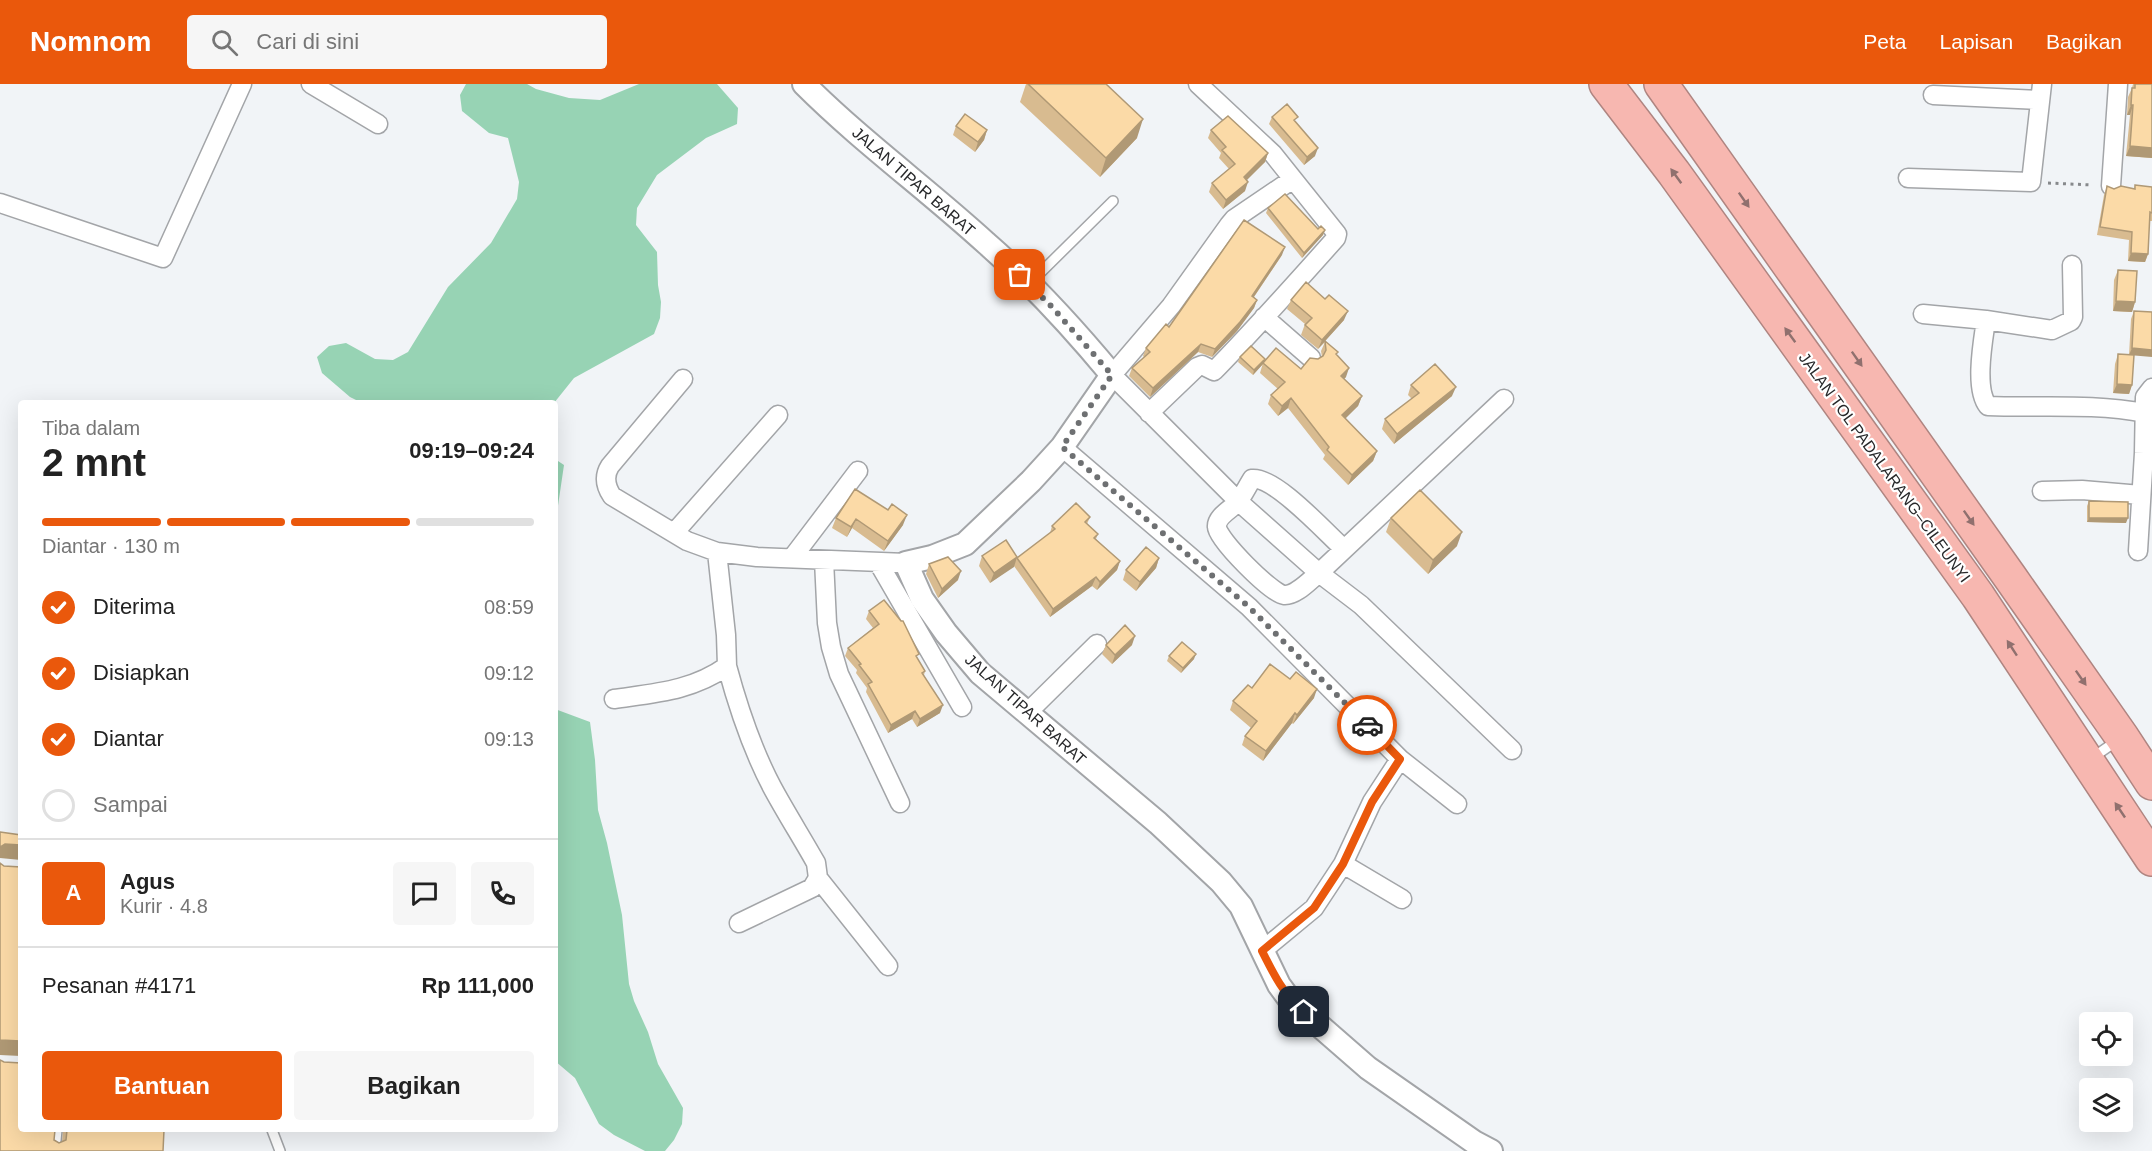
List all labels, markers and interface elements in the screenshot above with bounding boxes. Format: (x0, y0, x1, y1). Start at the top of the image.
search box (187, 15, 607, 69)
text: Nomnom (30, 26, 151, 57)
icon: search (208, 26, 241, 59)
text: Cari di sini (256, 29, 359, 54)
text: Peta (1863, 30, 1907, 53)
text: Lapisan (1940, 30, 2013, 53)
text: Bagikan (2046, 30, 2122, 53)
street label: JALAN TIPAR BARAT (849, 124, 978, 239)
one-way arrow (1670, 169, 1682, 185)
one-way arrow (1738, 191, 1750, 207)
pin (994, 249, 1045, 300)
icon: bag (1003, 258, 1036, 291)
one-way arrow (1784, 327, 1796, 343)
street label: JALAN TOL PADALARANG–CILEUNYI (1796, 349, 1974, 585)
one-way arrow (1851, 350, 1863, 366)
text: Tiba dalam (42, 417, 140, 439)
text: 09:19–09:24 (409, 438, 534, 463)
text: 2 mnt (42, 441, 146, 484)
one-way arrow (1963, 510, 1975, 526)
text: Diantar · 130 m (42, 535, 180, 557)
icon: check (42, 591, 75, 624)
text: Diterima (93, 594, 175, 619)
text: 08:59 (484, 596, 534, 618)
one-way arrow (2006, 640, 2018, 656)
street label: JALAN TIPAR BARAT (962, 651, 1090, 768)
icon: check (42, 657, 75, 690)
text: Disiapkan (93, 660, 190, 685)
text: 09:12 (484, 662, 534, 684)
one-way arrow (2075, 670, 2086, 686)
courier (1337, 695, 1397, 755)
icon: car (1351, 709, 1384, 742)
icon: check (42, 723, 75, 756)
text: Diantar (93, 726, 164, 751)
text: 09:13 (484, 728, 534, 750)
text: Sampai (93, 792, 168, 817)
one-way arrow (2114, 802, 2125, 819)
button: chat (393, 862, 456, 925)
button: phone (471, 862, 534, 925)
text: Agus (120, 869, 175, 894)
text: A (66, 880, 81, 905)
text: Kurir · 4.8 (120, 895, 208, 917)
text: Pesanan #4171 (42, 973, 196, 998)
text: Rp 111,000 (421, 973, 534, 998)
pin (1278, 986, 1329, 1037)
icon: home (1287, 995, 1320, 1028)
map controls (2079, 1012, 2133, 1132)
button: locate (2079, 1012, 2133, 1066)
button: Bantuan (42, 1051, 282, 1120)
button: Bagikan (294, 1051, 534, 1120)
button: layers (2079, 1078, 2133, 1132)

